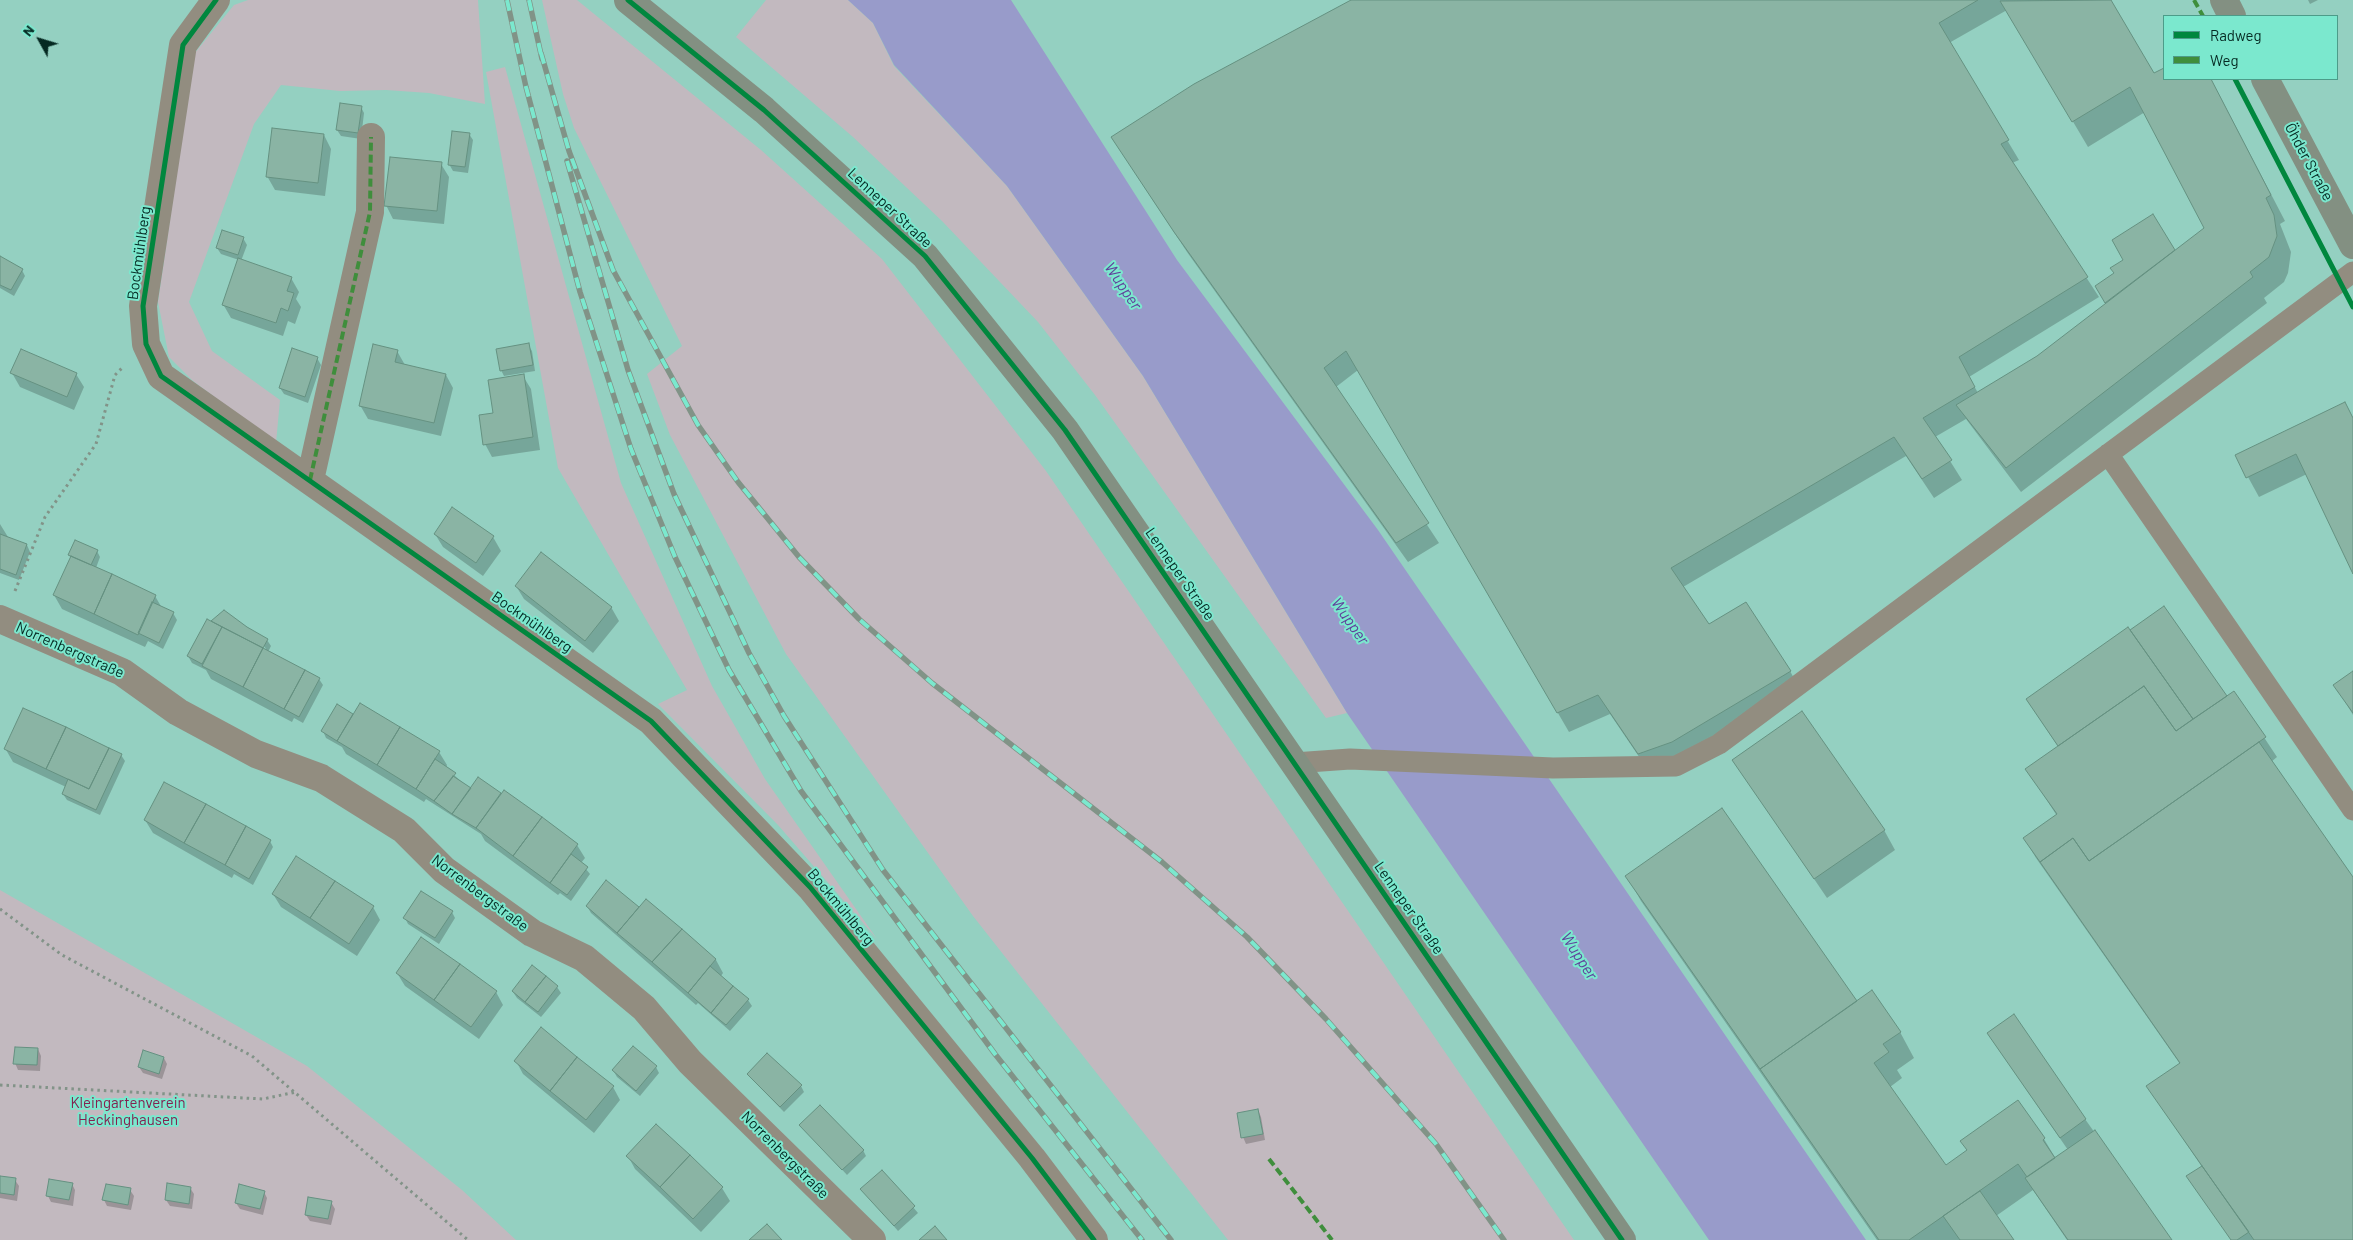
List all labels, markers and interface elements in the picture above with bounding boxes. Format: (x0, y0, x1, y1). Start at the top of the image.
north arrow (15, 15, 65, 65)
legend (2163, 15, 2338, 80)
text: N (18, 21, 37, 39)
text: Radweg (2210, 26, 2262, 44)
text: Weg (2210, 51, 2238, 69)
street label: Öhder Straße (2281, 120, 2337, 204)
street label: Lenneper Straße (844, 164, 936, 252)
street label: Bockmühlberg (124, 205, 154, 301)
water label: Wupper (1100, 259, 1146, 313)
street label: Lenneper Straße (1141, 524, 1219, 624)
street label: Bockmühlberg (488, 588, 576, 656)
water label: Wupper (1327, 594, 1373, 648)
street label: Norrenbergstraße (13, 618, 127, 682)
street label: Norrenbergstraße (428, 851, 532, 935)
street label: Lenneper Straße (1370, 858, 1448, 958)
street label: Bockmühlberg (804, 865, 878, 949)
water label: Wupper (1557, 929, 1601, 983)
park label: Kleingartenverein Heckinghausen (70, 1094, 186, 1129)
street label: Norrenbergstraße (737, 1107, 833, 1203)

